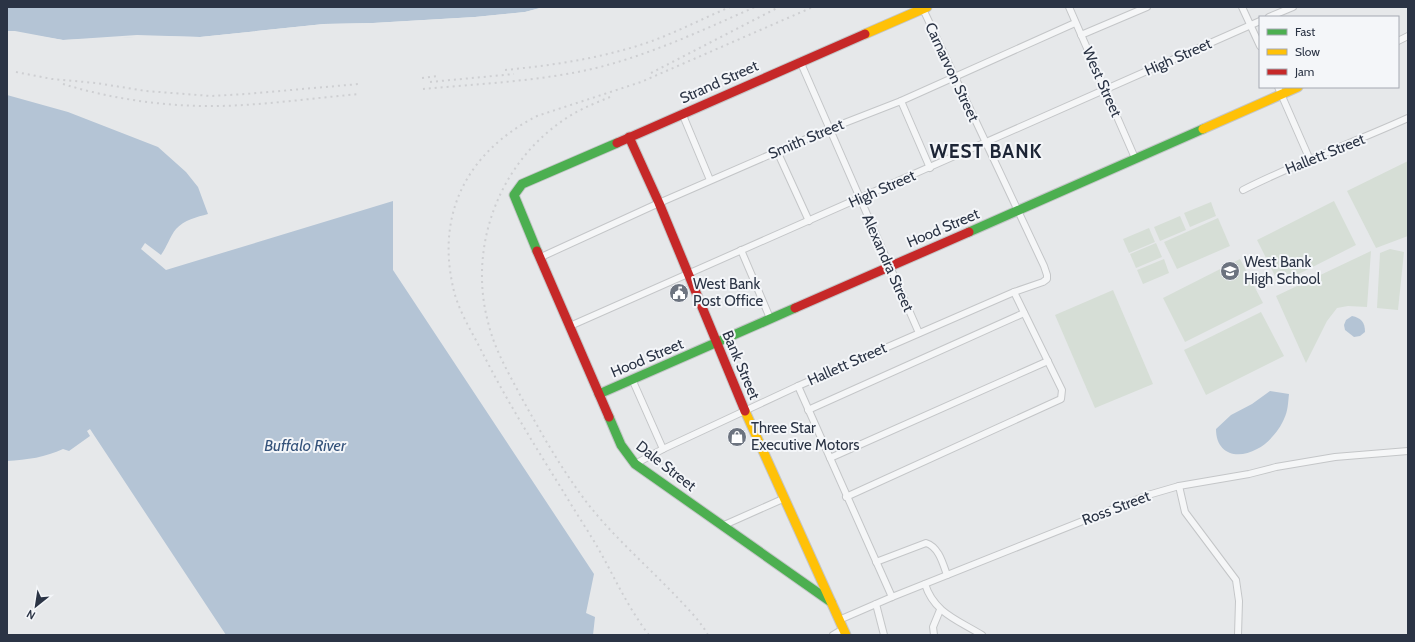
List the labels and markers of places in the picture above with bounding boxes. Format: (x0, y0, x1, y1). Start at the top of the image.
place label: West Bank High School (1244, 253, 1321, 288)
school or university icon: West Bank High School (1219, 260, 1241, 282)
place label: West Bank Post Office (693, 275, 764, 310)
public building icon: West Bank Post Office (668, 282, 690, 304)
place label: Three Star Executive Motors (751, 419, 859, 454)
shop icon: Three Star Executive Motors (726, 426, 748, 448)

